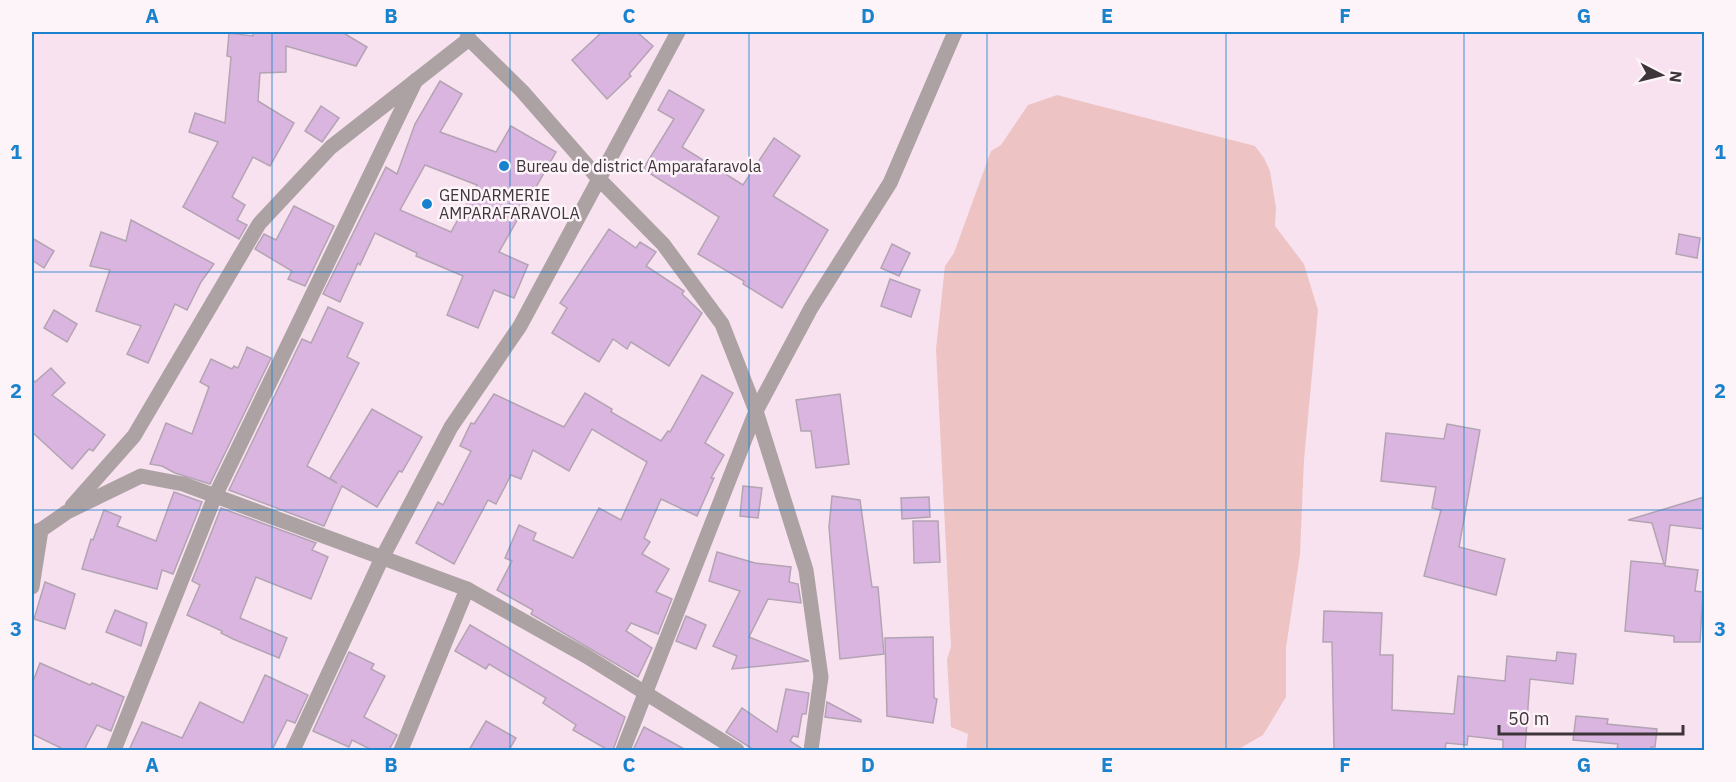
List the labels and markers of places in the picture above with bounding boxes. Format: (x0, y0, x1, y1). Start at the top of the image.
place label: Bureau de district Amparafaravola (516, 156, 762, 176)
marker: Bureau de district Amparafaravola (497, 159, 511, 173)
place label: GENDARMERIE AMPARAFARAVOLA (439, 185, 580, 223)
marker: GENDARMERIE AMPARAFARAVOLA (420, 197, 434, 211)

